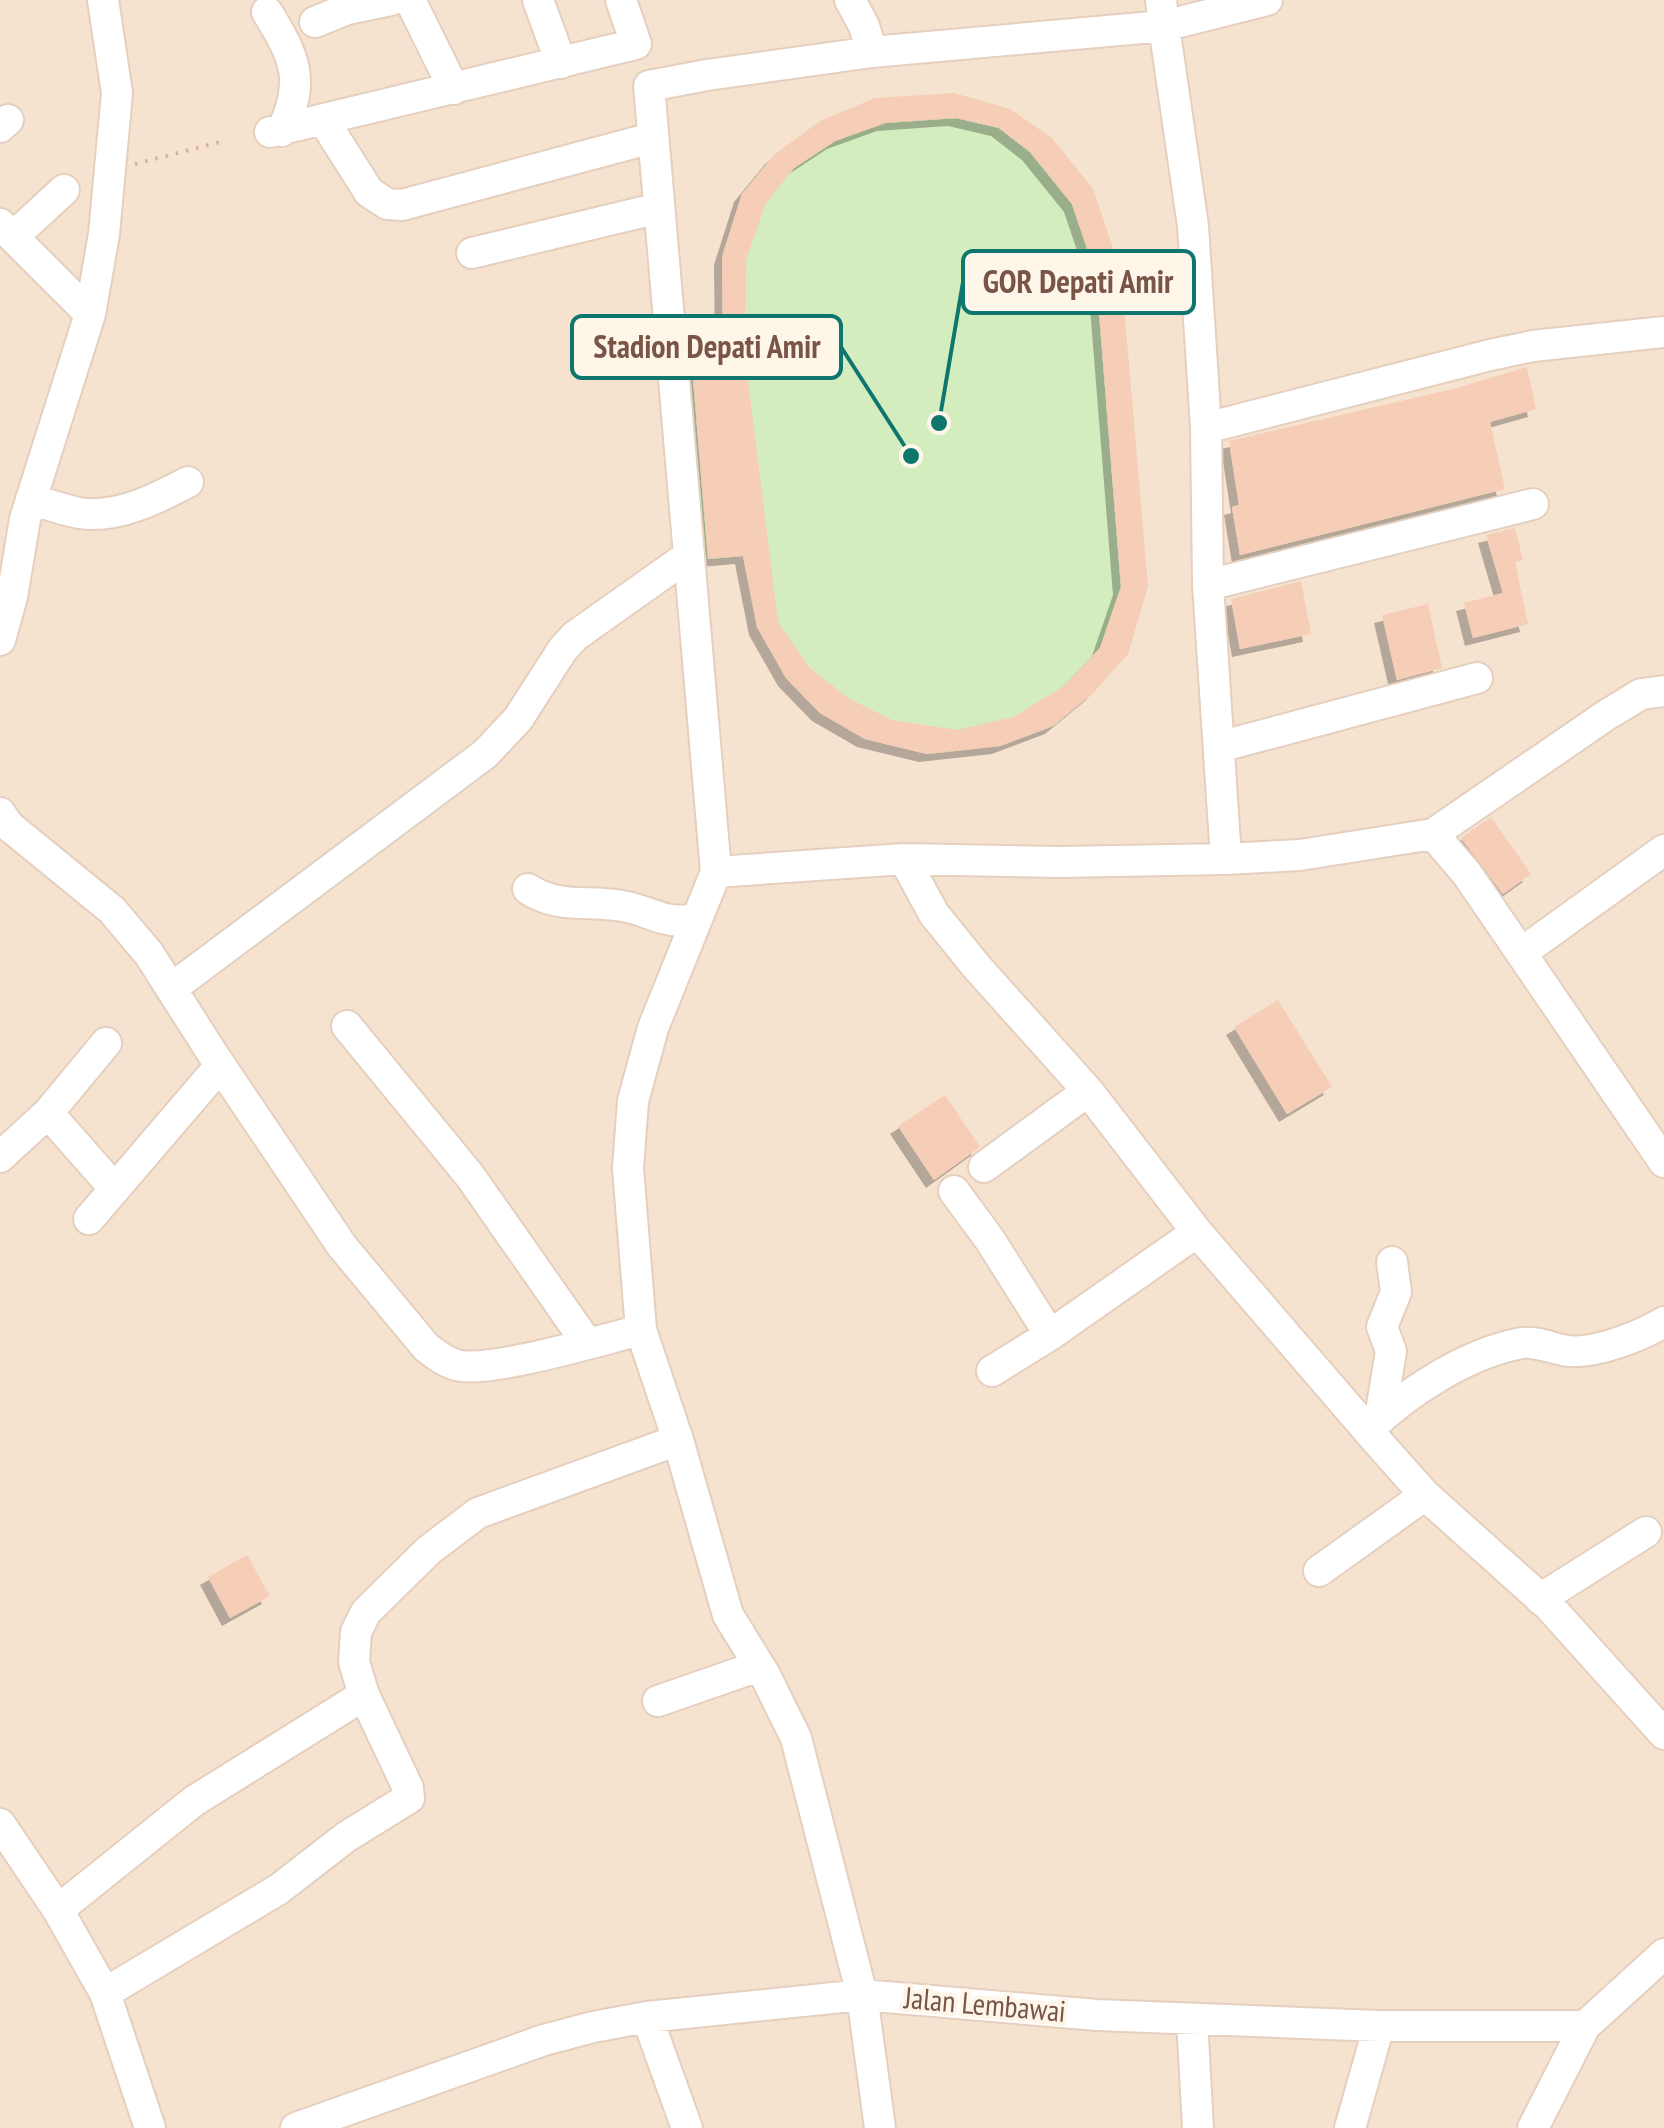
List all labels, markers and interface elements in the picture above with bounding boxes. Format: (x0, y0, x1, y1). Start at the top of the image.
callout: GOR Depati Amir (963, 251, 1194, 313)
text: GOR Depati Amir (983, 260, 1174, 302)
callout: Stadion Depati Amir (572, 316, 841, 378)
text: Stadion Depati Amir (593, 325, 821, 367)
street label: Jalan Lembawai (902, 1977, 1068, 2030)

